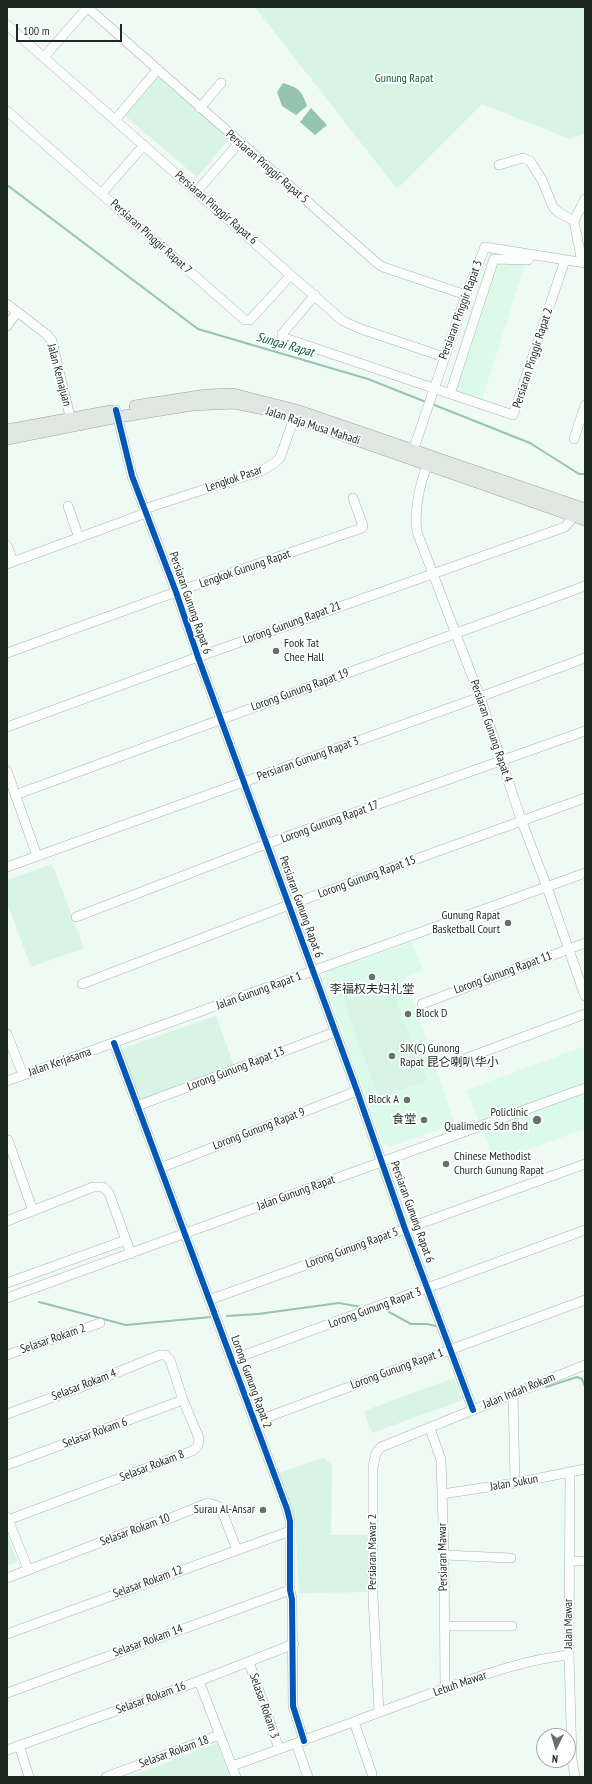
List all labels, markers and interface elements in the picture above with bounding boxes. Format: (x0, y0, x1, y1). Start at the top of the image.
scale bar (18, 16, 124, 42)
text: 100 m (23, 23, 50, 38)
park label: Gunung Rapat (375, 72, 433, 86)
street label: Persiaran Pinggir Rapat 5 (223, 127, 311, 207)
street label: Persiaran Pinggir Rapat 6 (172, 168, 260, 248)
street label: Persiaran Pinggir Rapat 7 (107, 197, 195, 277)
street label: Persiaran Pinggir Rapat 3 (436, 258, 486, 362)
street label: Persiaran Pinggir Rapat 2 (510, 306, 556, 410)
water label: Sungai Rapat (254, 329, 316, 361)
street label: Jalan Kemajuan (44, 342, 74, 408)
street label: Jalan Raja Musa Mahadi (264, 404, 362, 448)
street label: Lengkok Pasar (204, 463, 264, 495)
street label: Lengkok Gunung Rapat (198, 547, 292, 591)
street label: Persiaran Gunung Rapat 6 (166, 550, 214, 656)
street label: Lorong Gunung Rapat 21 (241, 599, 343, 647)
place label: Fook Tat Chee Hall (284, 637, 324, 665)
marker: Fook Tat Chee Hall (271, 646, 281, 656)
street label: Lorong Gunung Rapat 19 (249, 666, 351, 714)
street label: Persiaran Gunung Rapat 4 (467, 678, 515, 784)
street label: Persiaran Gunung Rapat 3 (255, 734, 361, 784)
street label: Lorong Gunung Rapat 17 (279, 798, 381, 846)
street label: Lorong Gunung Rapat 15 (316, 853, 418, 901)
street label: Persiaran Gunung Rapat 6 (276, 854, 326, 960)
place label: Gunung Rapat Basketball Court (432, 909, 500, 937)
marker: Gunung Rapat Basketball Court (503, 918, 513, 928)
street label: Lorong Gunung Rapat 11 (452, 949, 554, 997)
street label: Jalan Gunung Rapat 1 (214, 969, 304, 1013)
marker: 李福权夫妇礼堂 (367, 972, 377, 982)
place label: 李福权夫妇礼堂 (330, 983, 414, 997)
place label: Block D (416, 1007, 447, 1021)
marker: Block D (403, 1009, 413, 1019)
place label: SJK(C) Gunong Rapat 昆仑喇叭华小 (400, 1042, 498, 1070)
street label: Lorong Gunung Rapat 13 (185, 1044, 287, 1094)
street label: Jalan Kerjasama (27, 1045, 93, 1079)
marker: SJK(C) Gunong Rapat 昆仑喇叭华小 (387, 1051, 397, 1061)
place label: Block A (368, 1093, 399, 1107)
marker: Block A (402, 1095, 412, 1105)
street label: Lorong Gunung Rapat 9 (211, 1105, 307, 1153)
place label: Policlinic Qualimedic Sdn Bhd (444, 1106, 528, 1134)
place label: 食堂 (392, 1113, 416, 1127)
marker: Policlinic Qualimedic Sdn Bhd (531, 1114, 543, 1126)
marker: 食堂 (419, 1115, 429, 1125)
place label: Chinese Methodist Church Gunung Rapat (454, 1150, 544, 1178)
street label: Persiaran Gunung Rapat 6 (387, 1159, 437, 1265)
marker: Chinese Methodist Church Gunung Rapat (441, 1159, 451, 1169)
street label: Jalan Gunung Rapat (255, 1172, 337, 1214)
street label: Lorong Gunung Rapat 5 (304, 1225, 400, 1271)
street label: Lorong Gunung Rapat 3 (327, 1285, 423, 1331)
street label: Selasar Rokam 2 (18, 1321, 88, 1357)
street label: Lorong Gunung Rapat 2 (228, 1334, 274, 1430)
street label: Lorong Gunung Rapat 1 (349, 1346, 445, 1392)
street label: Selasar Rokam 4 (50, 1366, 118, 1404)
street label: Jalan Indah Rokam (481, 1370, 557, 1412)
street label: Selasar Rokam 6 (61, 1415, 129, 1451)
street label: Selasar Rokam 8 (118, 1447, 186, 1485)
street label: Jalan Sukun (489, 1472, 539, 1494)
place label: Surau Al-Ansar (194, 1503, 255, 1517)
marker: Surau Al-Ansar (258, 1505, 268, 1515)
street label: Selasar Rokam 10 (98, 1511, 172, 1549)
street label: Persiaran Mawar 2 (366, 1514, 380, 1590)
street label: Persiaran Mawar (435, 1523, 451, 1591)
street label: Selasar Rokam 12 (111, 1563, 185, 1601)
street label: Jalan Mawar (562, 1599, 576, 1649)
street label: Selasar Rokam 14 (111, 1622, 185, 1660)
street label: Lebuh Mawar (432, 1668, 488, 1700)
street label: Selasar Rokam 3 (246, 1671, 282, 1741)
street label: Selasar Rokam 16 (114, 1679, 188, 1717)
north arrow (536, 1728, 576, 1768)
street label: Selasar Rokam 18 (137, 1733, 211, 1771)
text: N (551, 1752, 559, 1766)

